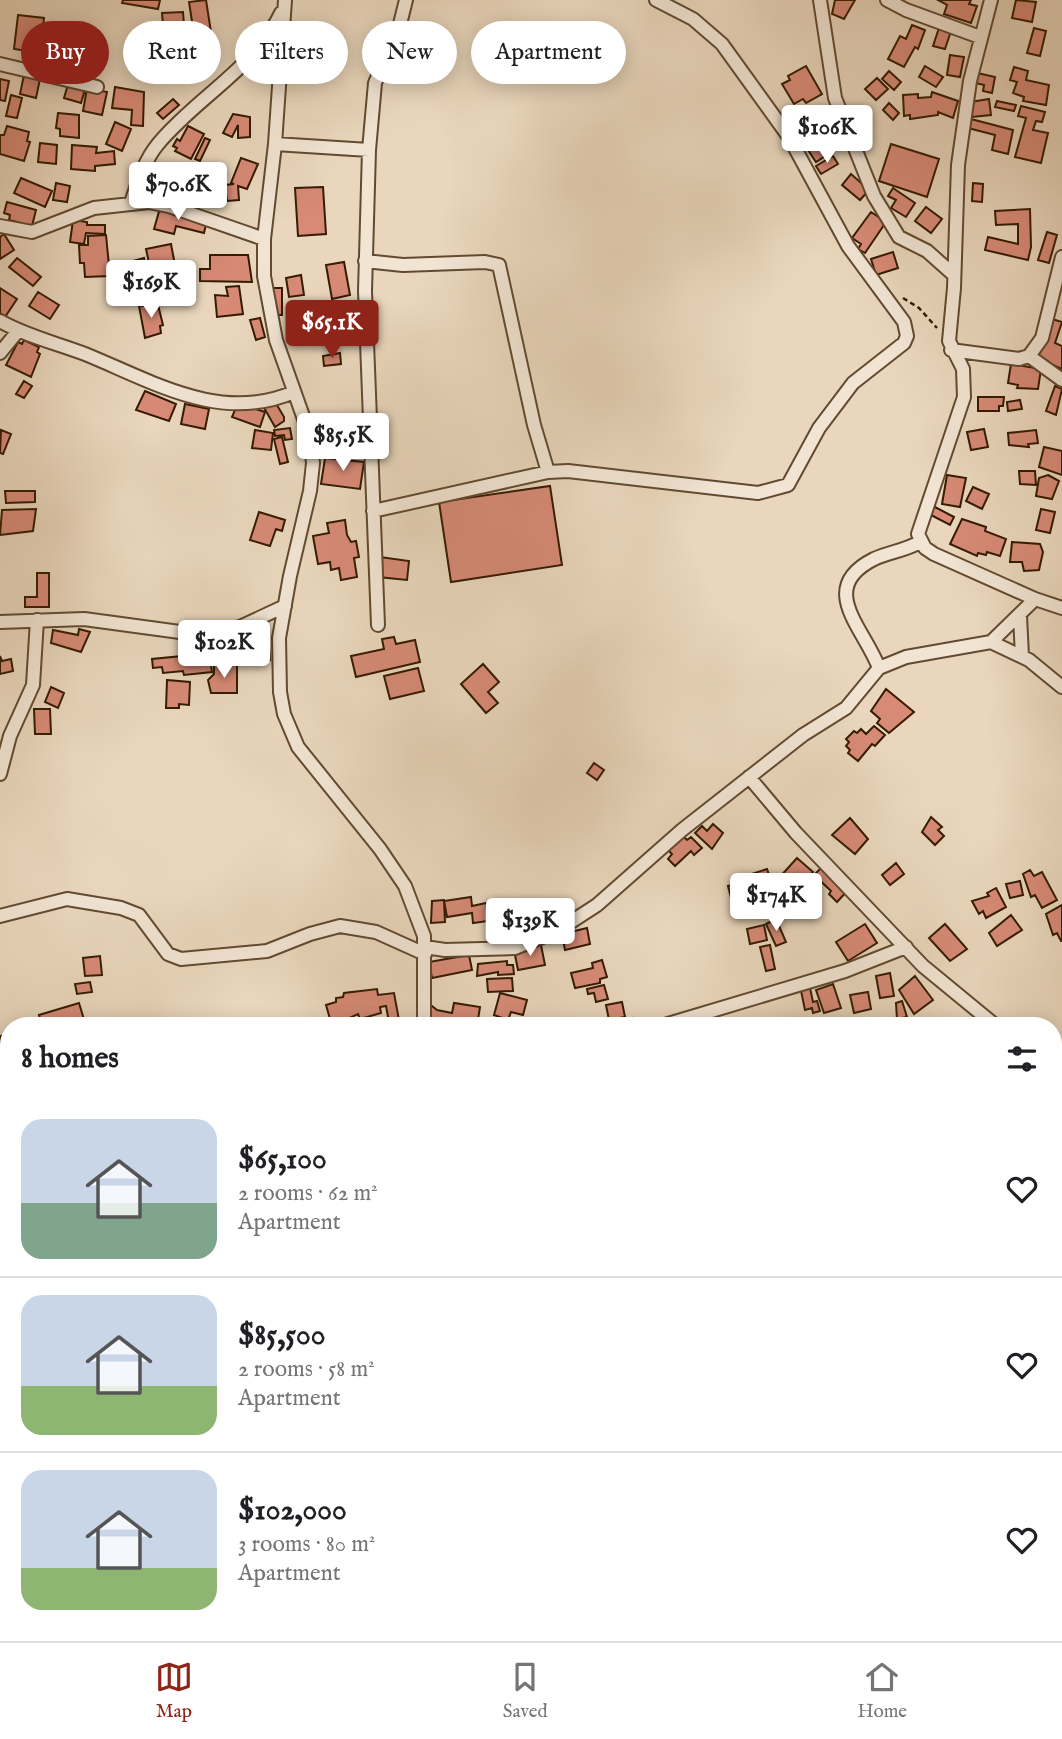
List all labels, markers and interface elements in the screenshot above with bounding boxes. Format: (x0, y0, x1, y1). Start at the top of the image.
chip: Buy (21, 21, 109, 84)
chip: Rent (123, 21, 221, 84)
chip: Filters (235, 21, 348, 84)
chip: New (362, 21, 457, 84)
chip: Apartment (471, 21, 626, 84)
pin: $106K (778, 106, 876, 165)
text: $106K (798, 113, 856, 142)
pin: $70.6K (121, 162, 235, 222)
text: $70.6K (145, 170, 211, 199)
pin: $169K (102, 260, 200, 320)
text: $169K (122, 268, 180, 297)
pin: $65.1K (275, 300, 389, 360)
text: $65.1K (302, 308, 362, 337)
pin: $85.5K (286, 414, 400, 473)
text: $85.5K (313, 421, 373, 450)
pin: $102K (175, 620, 273, 680)
text: $102K (194, 628, 254, 657)
pin: $174K (727, 874, 825, 933)
text: $174K (746, 881, 806, 910)
pin: $139K (481, 898, 579, 958)
text: $139K (502, 906, 558, 935)
text: 8 homes (21, 1040, 119, 1078)
icon: filters (1003, 1040, 1041, 1078)
text: $65,100 (238, 1141, 327, 1179)
icon: home (77, 1147, 161, 1231)
icon: heart (1003, 1170, 1041, 1208)
text: 2 rooms · 62 m² (238, 1179, 378, 1208)
text: Apartment (238, 1208, 341, 1237)
text: $85,500 (238, 1317, 325, 1355)
icon: home (77, 1323, 161, 1407)
icon: heart (1003, 1346, 1041, 1384)
text: 2 rooms · 58 m² (238, 1355, 375, 1384)
text: Apartment (238, 1384, 341, 1413)
text: $102,000 (238, 1492, 347, 1530)
icon: home (77, 1498, 161, 1582)
icon: heart (1003, 1521, 1041, 1559)
text: 3 rooms · 80 m² (238, 1530, 375, 1559)
text: Apartment (238, 1559, 341, 1588)
tab: Map (155, 1658, 193, 1724)
tab: Saved (503, 1658, 548, 1724)
tab: Home (857, 1658, 907, 1724)

